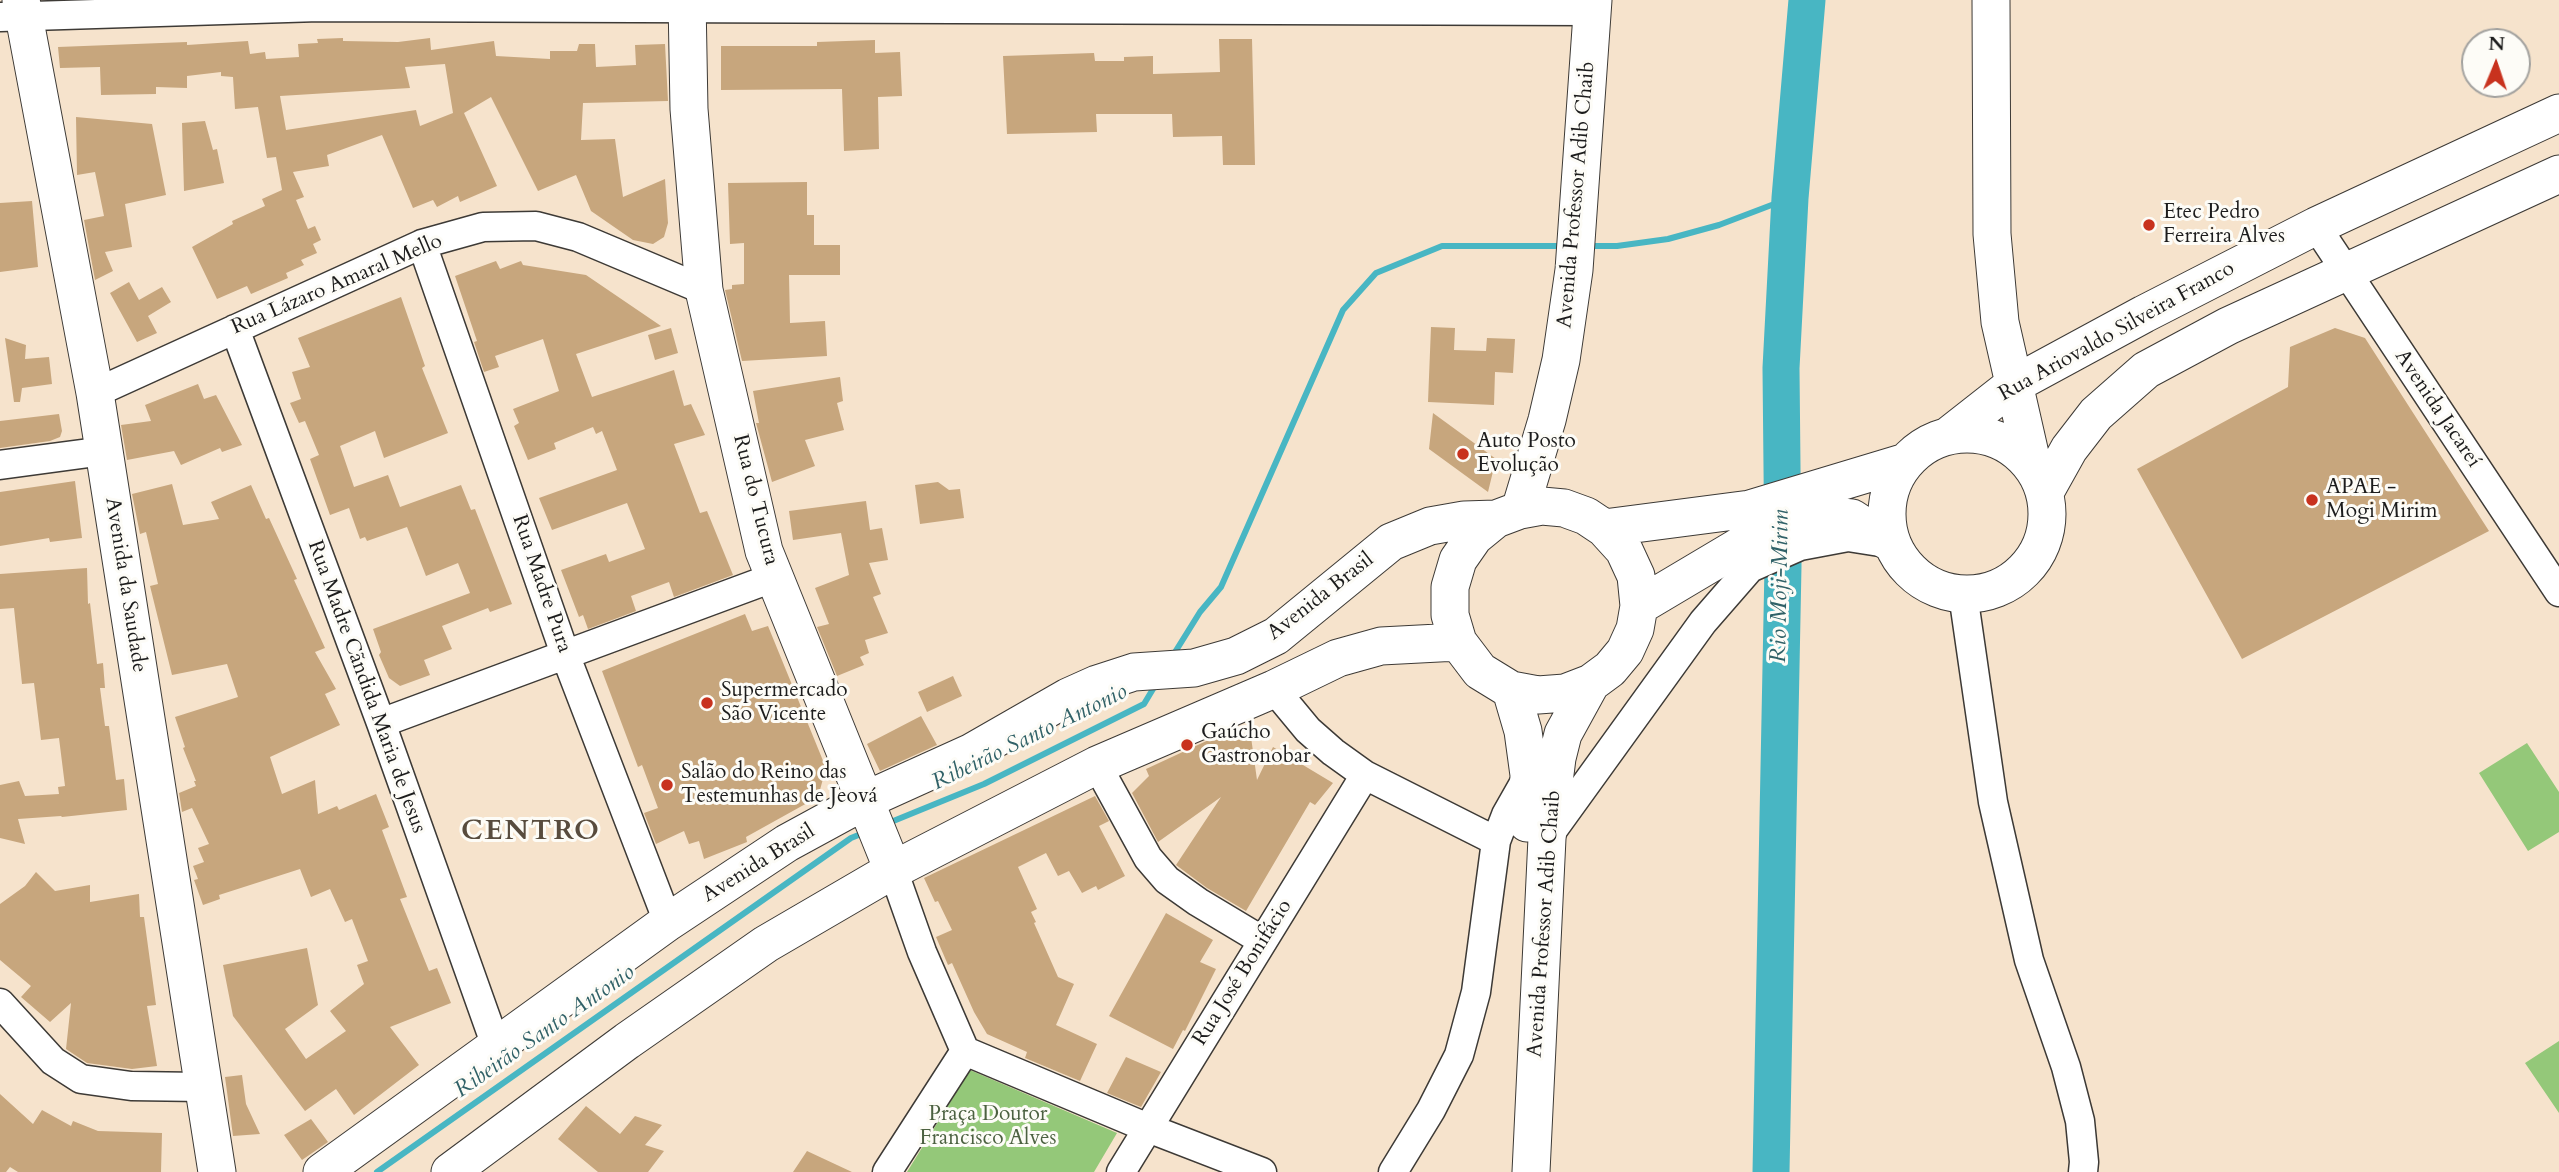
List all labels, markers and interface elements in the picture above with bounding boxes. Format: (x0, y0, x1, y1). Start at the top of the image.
north arrow (2461, 28, 2531, 98)
text: N (2488, 31, 2505, 57)
street label: Avenida Professor Adib Chaib (1553, 61, 1601, 329)
place label: Etec Pedro Ferreira Alves (2163, 200, 2285, 250)
marker: Etec Pedro Ferreira Alves (2141, 217, 2157, 233)
street label: Rua Lázaro Amaral Mello (228, 229, 446, 341)
street label: Rua Ariovaldo Silveira Franco (1995, 257, 2239, 407)
street label: Avenida Jacareí (2388, 345, 2486, 473)
place label: Auto Posto Evolução (1477, 429, 1576, 479)
street label: Rua do Tucura (727, 432, 783, 568)
marker: Auto Posto Evolução (1455, 446, 1471, 462)
place label: APAE - Mogi Mirim (2326, 475, 2437, 525)
marker: APAE - Mogi Mirim (2304, 492, 2320, 508)
street label: Avenida da Saudade (99, 496, 151, 674)
water label: Rio Moji-Mirim (1766, 509, 1796, 663)
street label: Rua Madre Pura (506, 512, 576, 656)
street label: Rua Madre Cãndida Maria de Jesus (301, 537, 431, 837)
street label: Avenida Brasil (1263, 548, 1379, 646)
place label: Supermercado São Vicente (721, 678, 848, 728)
water label: Ribeirão Santo Antonio (928, 679, 1132, 797)
marker: Supermercado São Vicente (699, 695, 715, 711)
place label: Gaúcho Gastronobar (1201, 720, 1311, 770)
marker: Gaúcho Gastronobar (1179, 737, 1195, 753)
place label: Salão do Reino das Testemunhas de Jeová (681, 760, 878, 810)
marker: Salão do Reino das Testemunhas de Jeová (659, 777, 675, 793)
street label: Avenida Professor Adib Chaib (1523, 790, 1567, 1058)
district label: CENTRO (462, 816, 600, 850)
street label: Avenida Brasil (698, 819, 820, 909)
street label: Rua José Bonifácio (1188, 895, 1298, 1051)
water label: Ribeirão Santo Antonio (449, 959, 641, 1105)
park label: Praça Doutor Francisco Alves (919, 1102, 1057, 1152)

